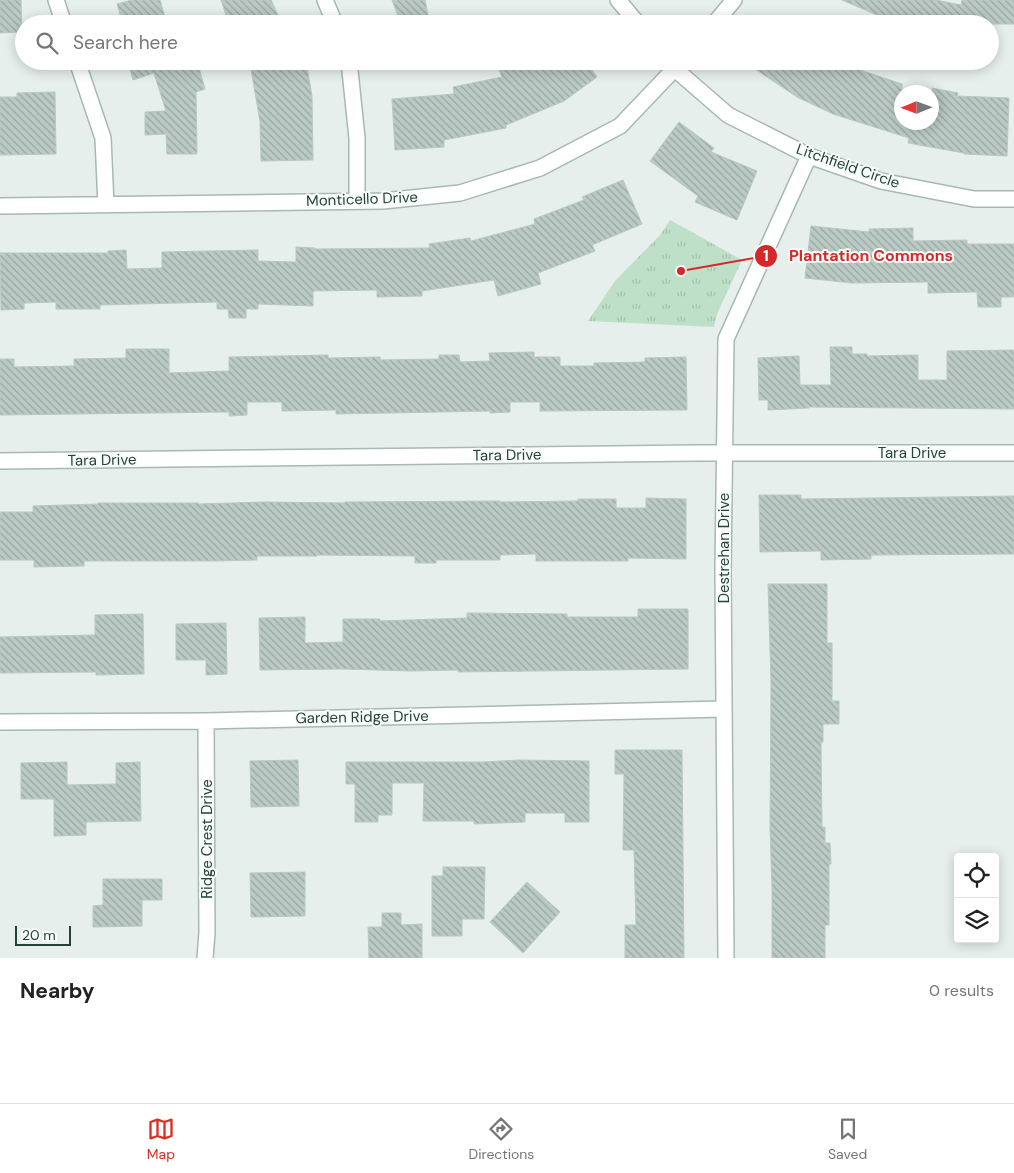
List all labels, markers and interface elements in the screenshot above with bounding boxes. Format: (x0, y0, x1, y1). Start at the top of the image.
search box (15, 15, 999, 70)
icon: search (33, 29, 61, 57)
text: Search here (73, 30, 178, 55)
north arrow (894, 85, 939, 130)
street label: Litchfield Circle (794, 139, 902, 193)
street label: Monticello Drive (306, 187, 418, 211)
callout: Plantation Commons (754, 240, 963, 271)
text: Plantation Commons (789, 245, 953, 266)
text: 1 (763, 246, 769, 266)
street label: Tara Drive (878, 443, 946, 463)
street label: Tara Drive (472, 444, 542, 466)
street label: Tara Drive (67, 449, 137, 471)
street label: Destrehan Drive (714, 493, 734, 603)
street label: Garden Ridge Drive (295, 706, 429, 728)
street label: Ridge Crest Drive (197, 779, 217, 899)
map controls (954, 853, 999, 943)
button: locate (954, 853, 999, 898)
button: layers (954, 898, 999, 943)
scale bar (15, 923, 71, 946)
text: 20 m (22, 926, 56, 944)
text: Nearby (20, 977, 94, 1005)
text: 0 results (929, 980, 994, 1001)
tab: Map (147, 1115, 175, 1163)
tab: Directions (469, 1115, 534, 1163)
tab: Saved (828, 1115, 867, 1163)

